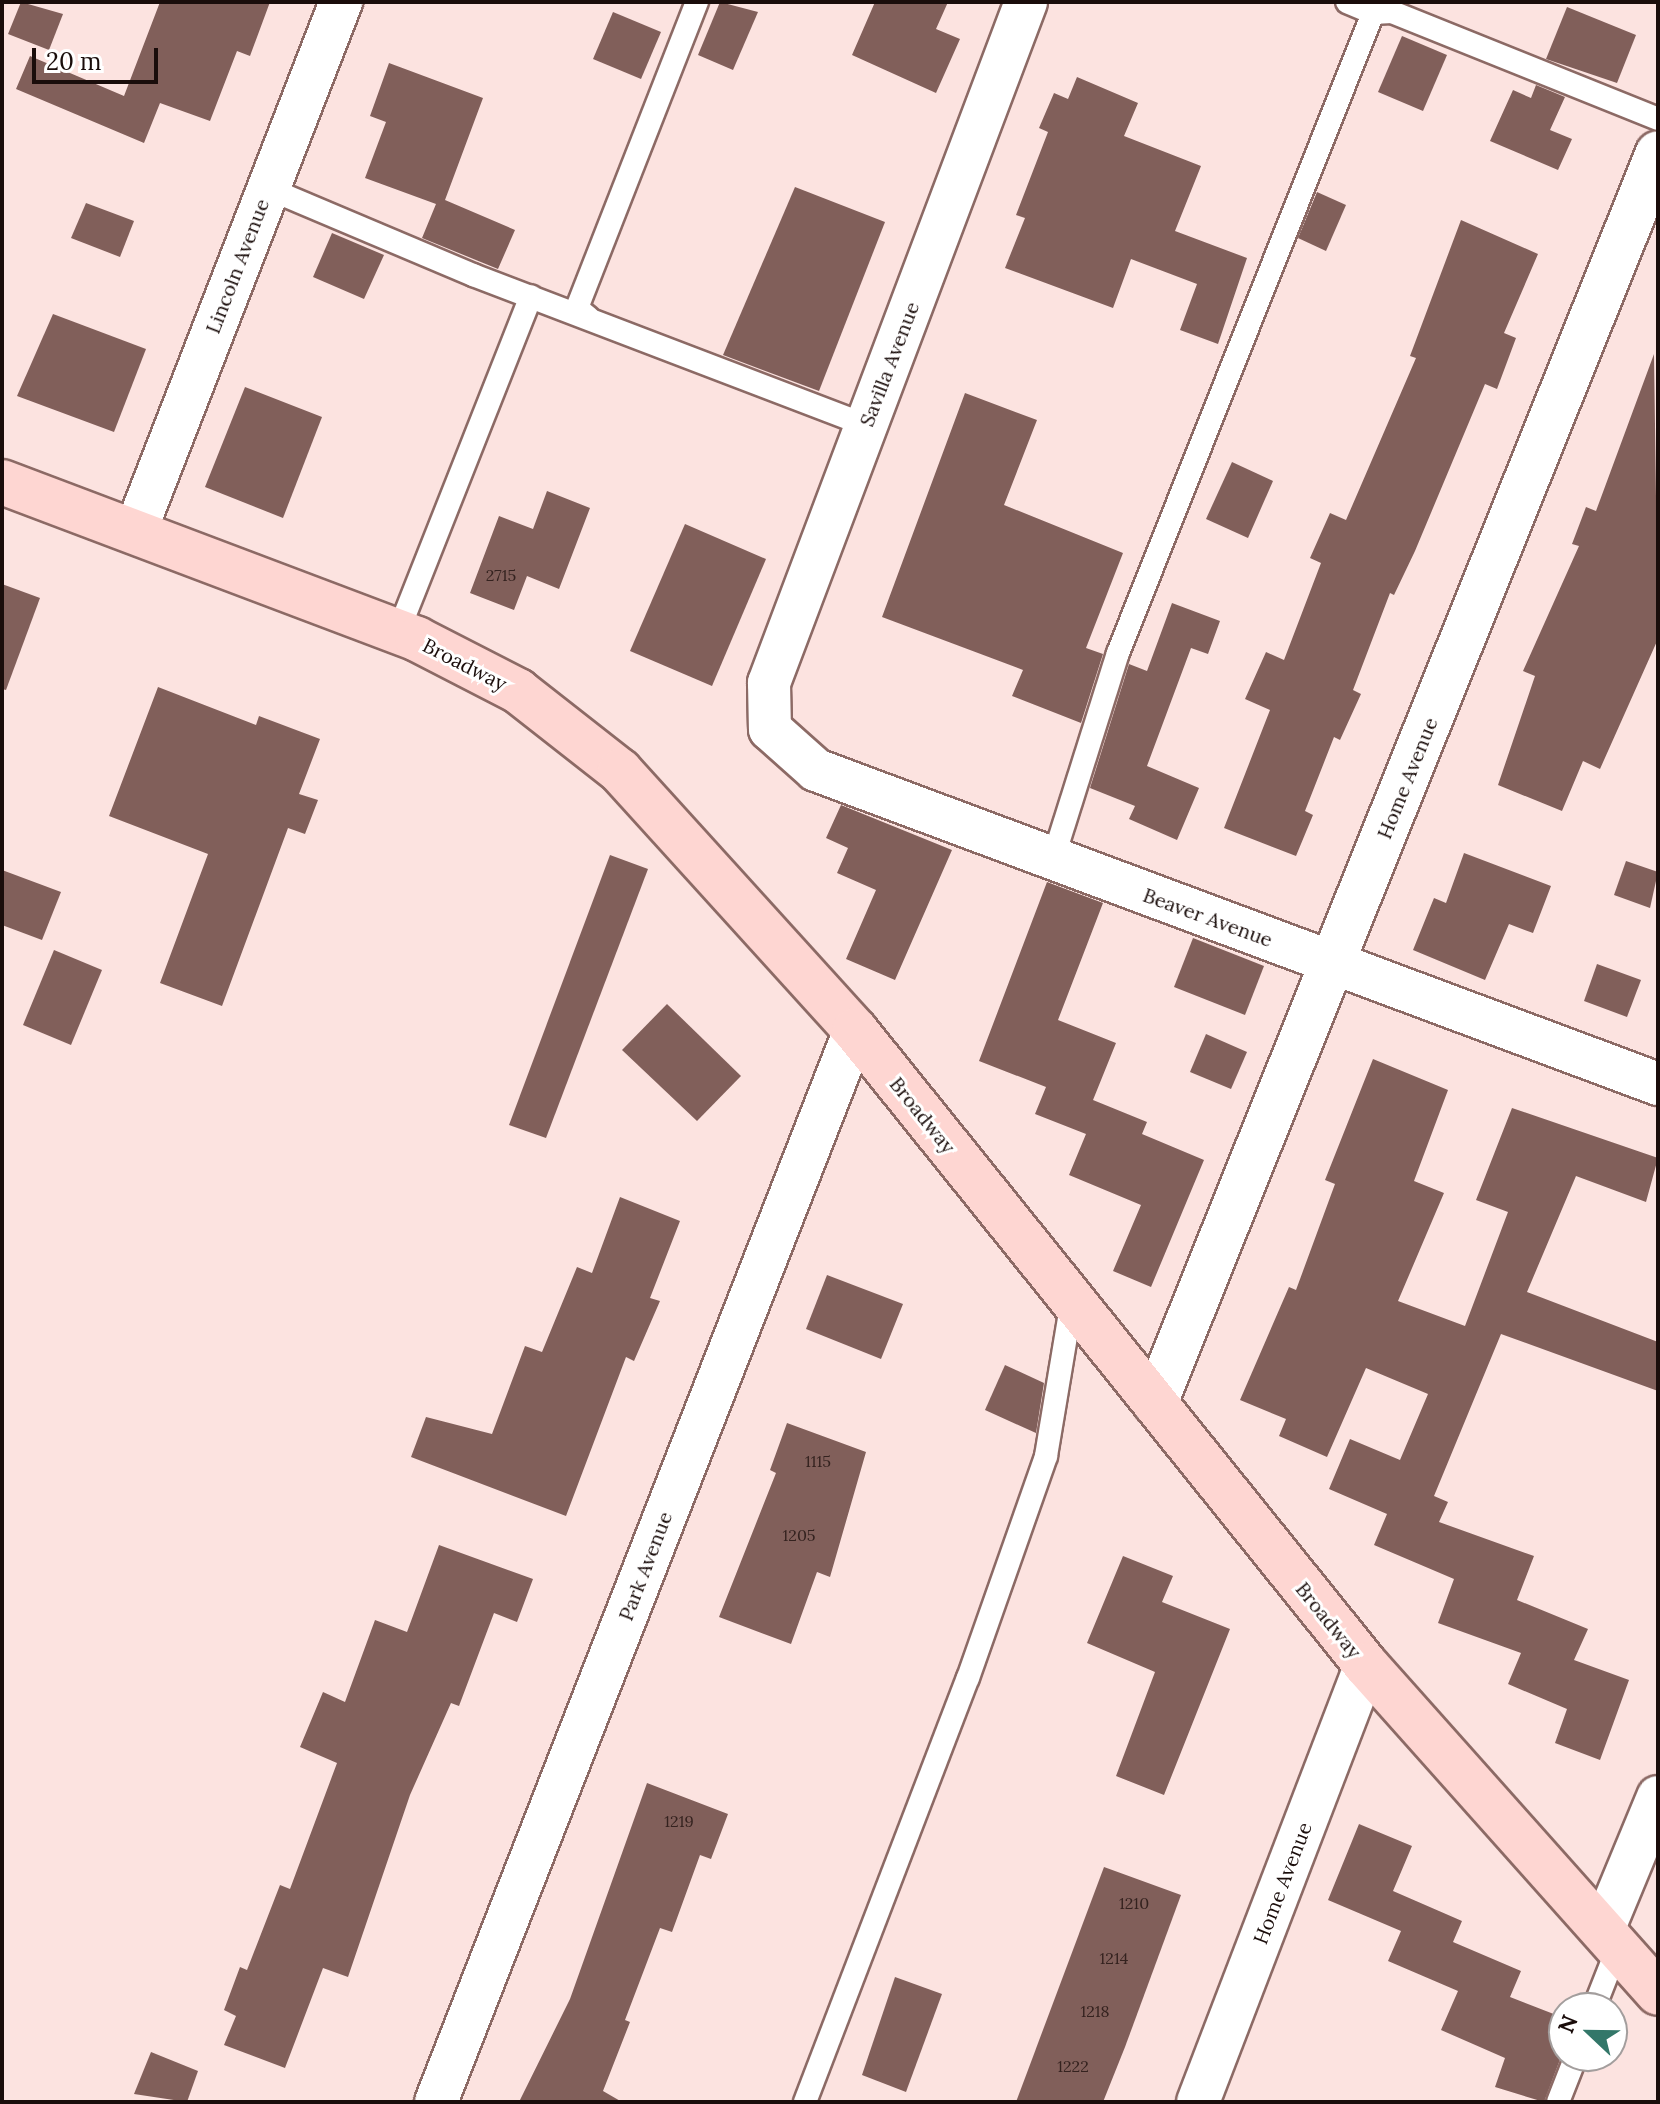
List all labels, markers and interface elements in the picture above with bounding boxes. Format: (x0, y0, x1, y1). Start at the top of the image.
scale bar (36, 32, 162, 82)
text: 20 m (46, 46, 102, 77)
street label: Lincoln Avenue (200, 195, 274, 337)
street label: Savilla Avenue (854, 298, 924, 430)
house number: 2715 (486, 565, 516, 585)
street label: Broadway (419, 633, 511, 695)
street label: Home Avenue (1372, 714, 1442, 842)
street label: Beaver Avenue (1140, 882, 1276, 952)
street label: Broadway (885, 1072, 961, 1158)
house number: 1115 (805, 1451, 831, 1471)
street label: Park Avenue (613, 1508, 677, 1624)
house number: 1205 (782, 1525, 816, 1545)
street label: Broadway (1291, 1577, 1367, 1663)
house number: 1219 (664, 1811, 694, 1831)
street label: Home Avenue (1248, 1819, 1316, 1947)
house number: 1210 (1119, 1893, 1149, 1913)
house number: 1214 (1100, 1948, 1128, 1968)
north arrow (1548, 1992, 1628, 2072)
house number: 1218 (1080, 2001, 1110, 2021)
text: N (1551, 2011, 1584, 2037)
house number: 1222 (1057, 2056, 1089, 2076)

